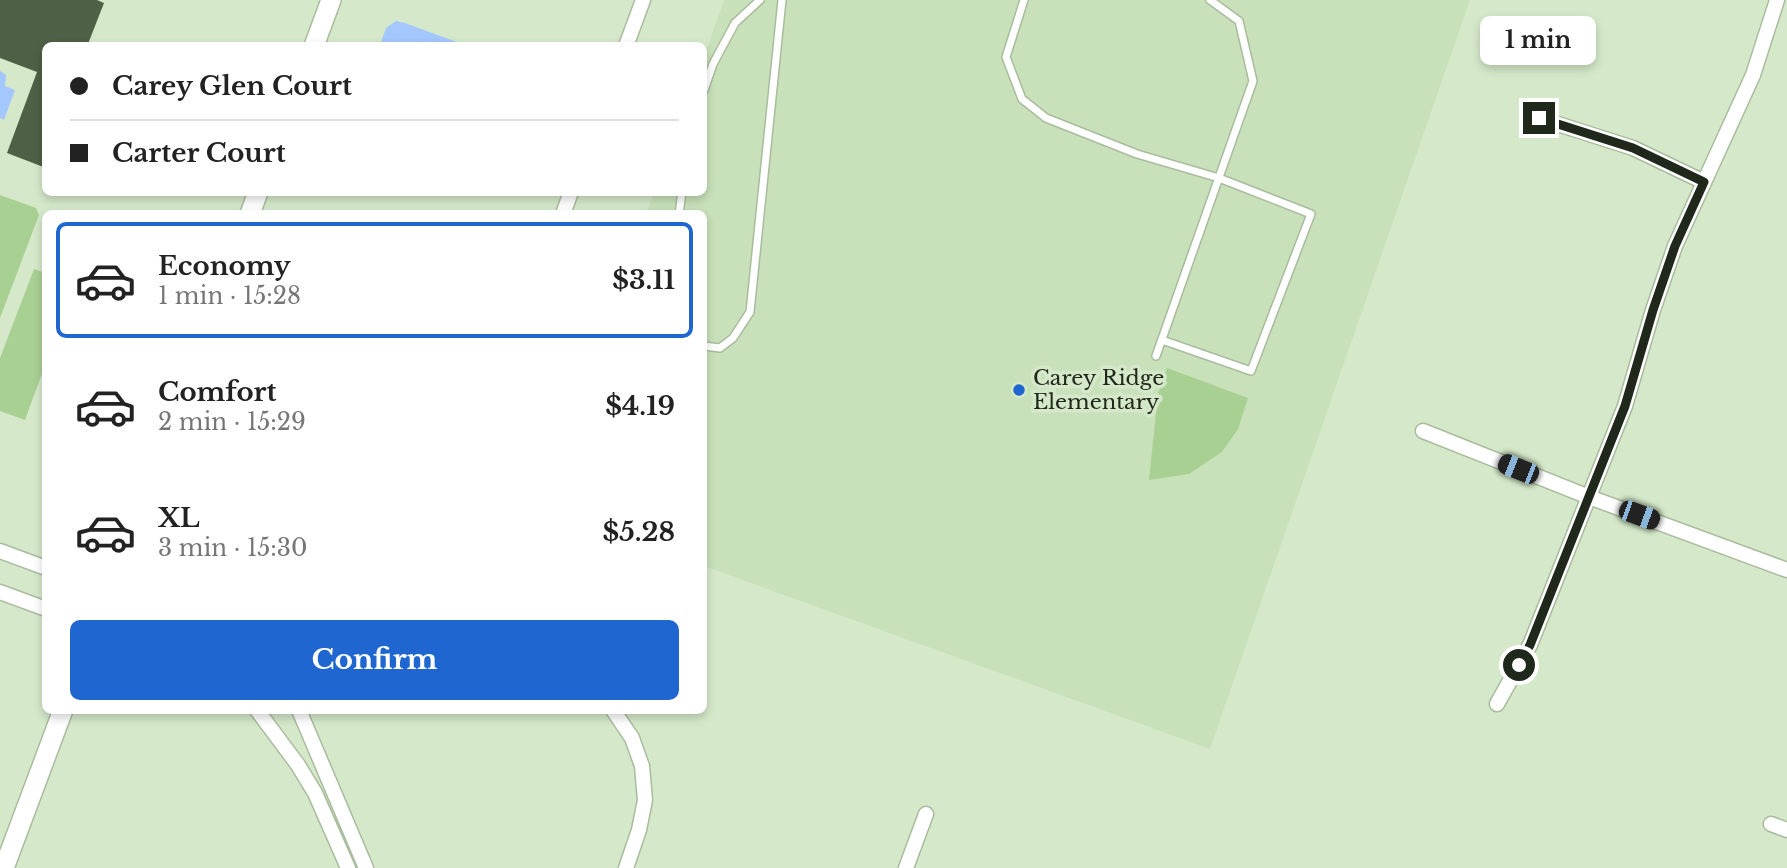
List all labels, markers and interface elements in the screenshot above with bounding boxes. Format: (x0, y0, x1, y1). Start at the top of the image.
callout: 1 min (1481, 17, 1597, 66)
text: 1 min (1505, 26, 1571, 54)
text: Carey Glen Court (112, 70, 352, 102)
route end (1523, 102, 1555, 134)
text: Carter Court (112, 137, 286, 169)
icon: car (74, 249, 137, 312)
text: Economy (158, 250, 291, 282)
text: $3.11 (612, 264, 675, 296)
text: 1 min · 15:28 (158, 282, 301, 310)
place label: Carey Ridge Elementary (1033, 365, 1164, 415)
icon: car (74, 375, 137, 438)
text: Comfort (158, 376, 276, 408)
marker: Carey Ridge Elementary (1011, 382, 1027, 398)
text: $4.19 (605, 390, 675, 422)
text: 2 min · 15:29 (158, 408, 306, 436)
car (1495, 451, 1542, 487)
car (1616, 498, 1663, 532)
icon: car (74, 501, 137, 564)
text: XL (158, 502, 200, 534)
text: $5.28 (603, 516, 675, 548)
text: 3 min · 15:30 (158, 534, 307, 562)
button: Confirm (70, 620, 679, 700)
route start (1503, 649, 1535, 681)

